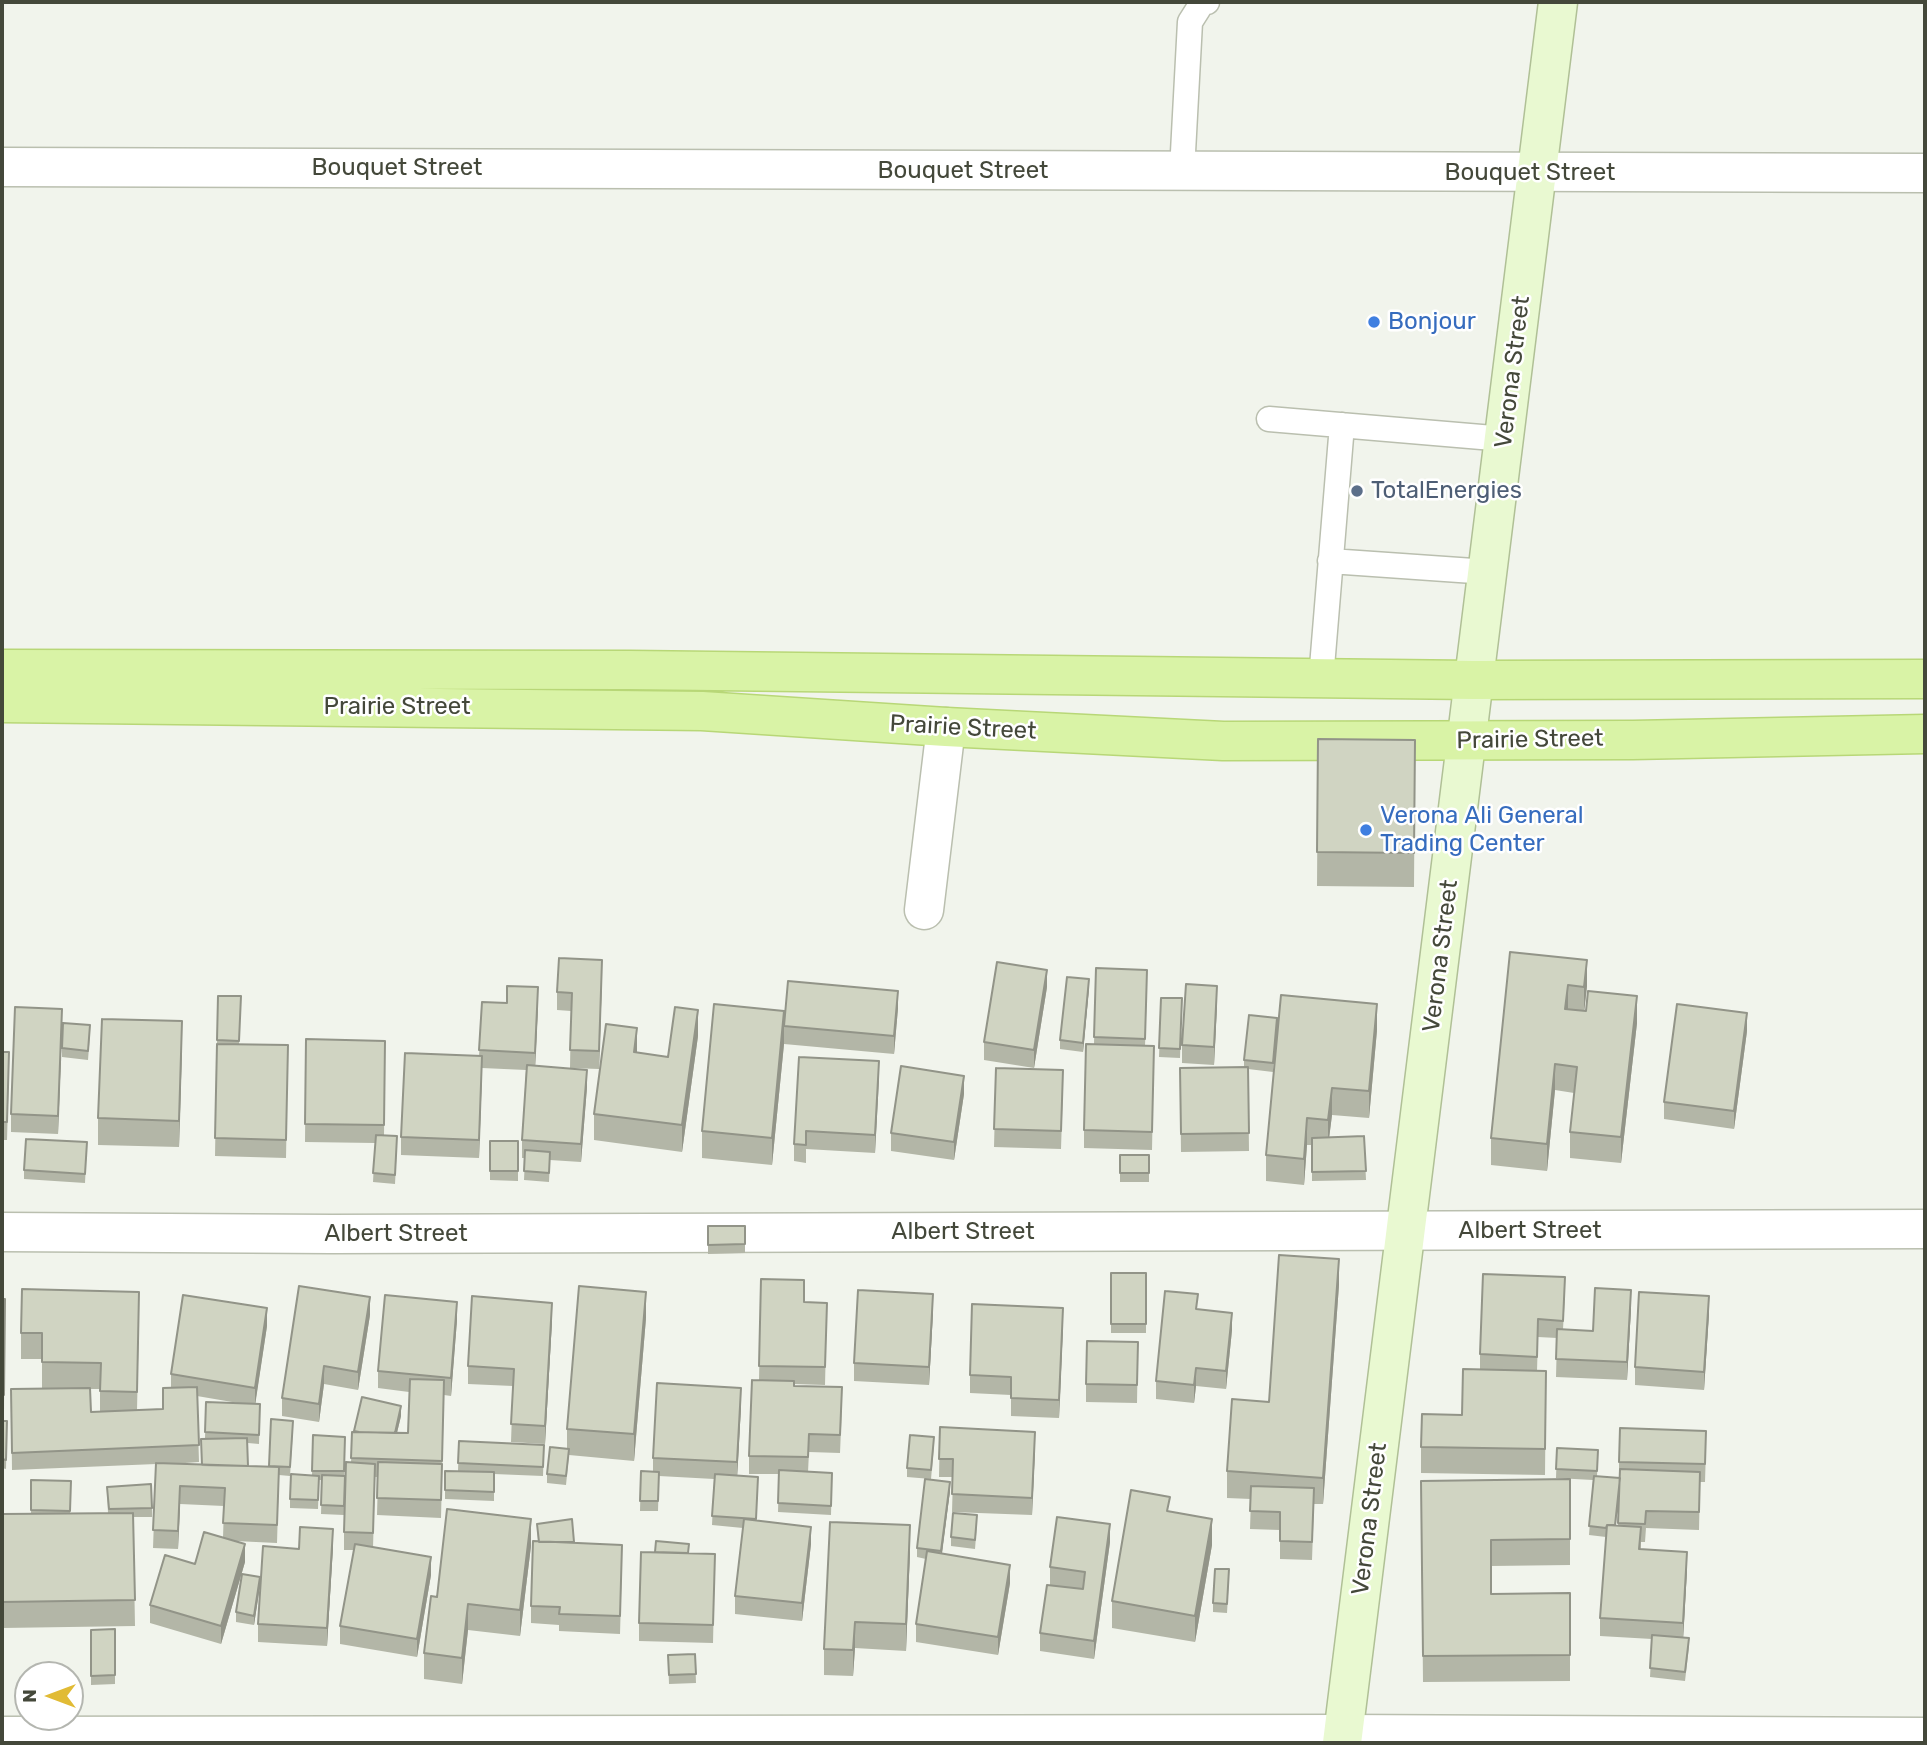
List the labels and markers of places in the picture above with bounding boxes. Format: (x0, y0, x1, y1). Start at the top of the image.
place label: Bonjour (1388, 308, 1476, 336)
marker: Bonjour (1366, 314, 1382, 330)
place label: TotalEnergies (1371, 477, 1522, 505)
marker: TotalEnergies (1349, 483, 1365, 499)
place label: Verona Ali General Trading Center (1380, 802, 1584, 858)
marker: Verona Ali General Trading Center (1358, 822, 1374, 838)

